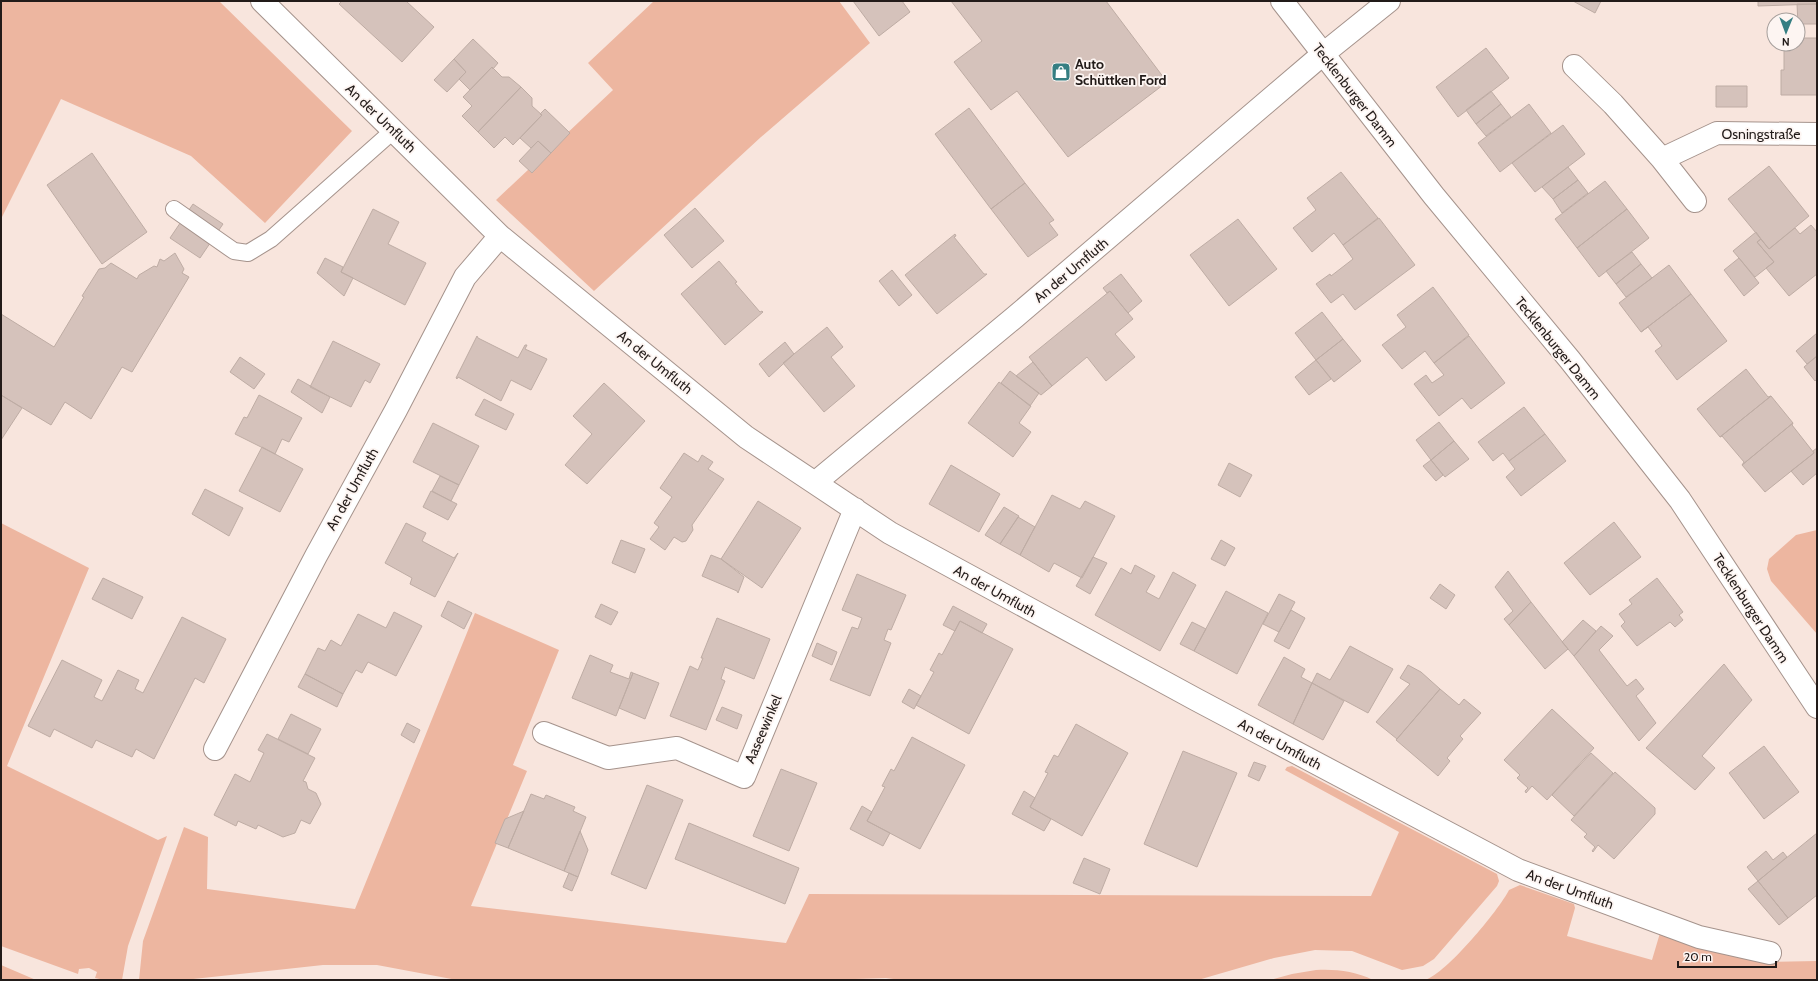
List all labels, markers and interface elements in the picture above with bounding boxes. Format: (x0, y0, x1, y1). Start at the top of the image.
north arrow (1766, 12, 1806, 52)
text: N (1782, 35, 1790, 49)
street label: Tecklenburger Damm (1309, 39, 1401, 151)
place label: Auto Schüttken Ford (1075, 55, 1166, 89)
shop icon: Auto Schüttken Ford (1050, 61, 1072, 83)
street label: An der Umfluth (342, 80, 420, 156)
street label: Osningstraße (1722, 125, 1800, 143)
street label: An der Umfluth (1030, 234, 1112, 306)
street label: Tecklenburger Damm (1511, 293, 1605, 403)
street label: An der Umfluth (614, 326, 696, 398)
street label: An der Umfluth (322, 444, 382, 534)
street label: Tecklenburger Damm (1709, 550, 1793, 666)
street label: An der Umfluth (950, 561, 1040, 621)
street label: Aaseewinkel (740, 691, 786, 766)
street label: An der Umfluth (1235, 715, 1325, 773)
street label: An der Umfluth (1524, 865, 1616, 913)
scale bar (1678, 943, 1776, 969)
text: 20 m (1684, 949, 1712, 964)

